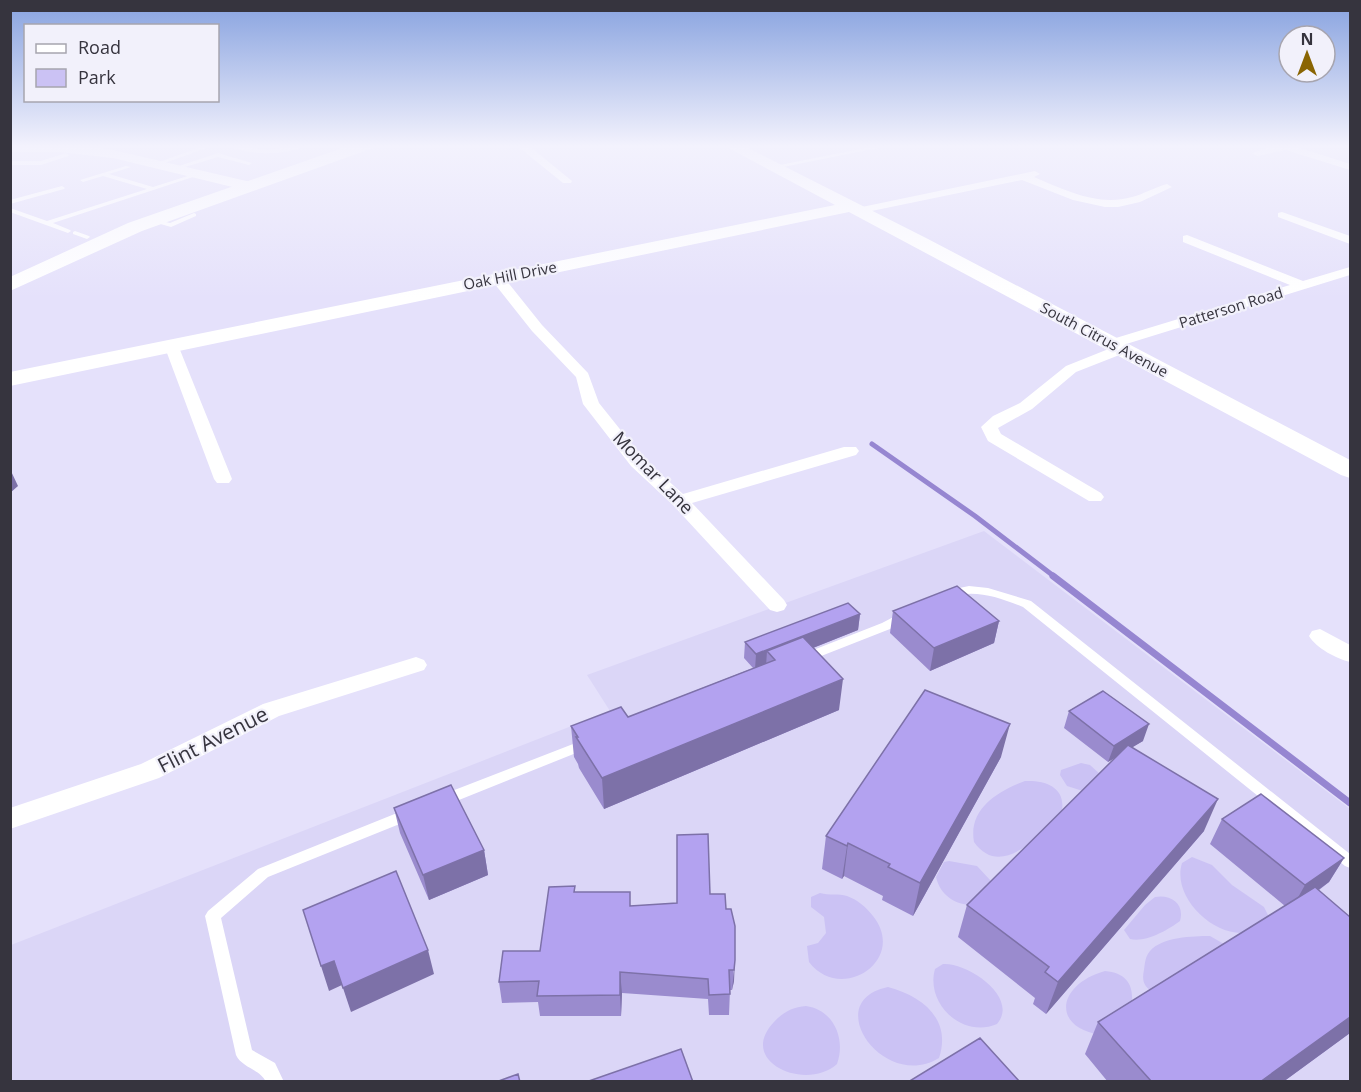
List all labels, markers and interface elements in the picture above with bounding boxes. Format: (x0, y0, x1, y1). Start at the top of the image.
legend (24, 24, 219, 102)
north arrow (1277, 24, 1337, 84)
text: N (1300, 28, 1314, 50)
text: Road (78, 35, 121, 59)
text: Park (78, 65, 116, 89)
street label: Oak Hill Drive (461, 256, 558, 294)
street label: Patterson Road (1176, 282, 1285, 332)
street label: South Citrus Avenue (1037, 297, 1172, 381)
street label: Momar Lane (608, 426, 699, 519)
street label: Flint Avenue (153, 699, 273, 779)

